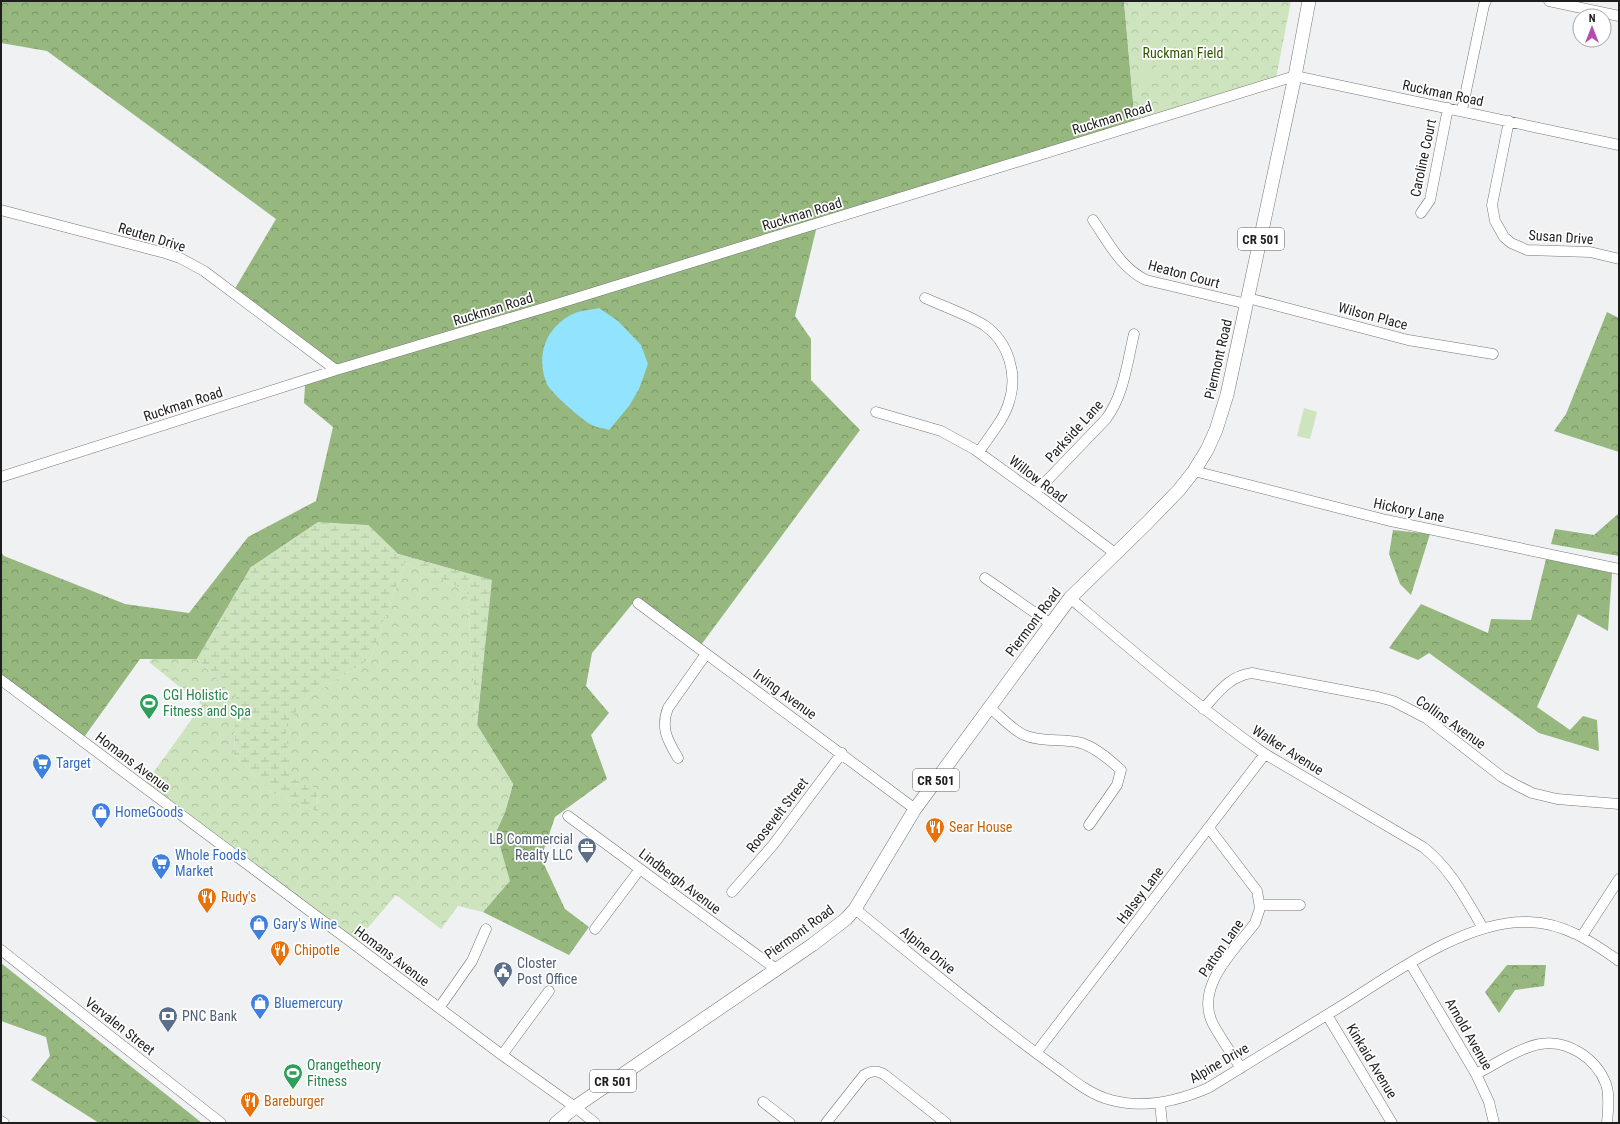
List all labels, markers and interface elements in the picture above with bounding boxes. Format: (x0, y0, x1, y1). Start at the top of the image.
north arrow (1572, 8, 1612, 48)
text: N (1589, 12, 1596, 25)
park label: Ruckman Field (1143, 45, 1223, 61)
street label: Ruckman Road (1401, 77, 1485, 109)
street label: Ruckman Road (1070, 98, 1154, 138)
street label: Caroline Court (1407, 118, 1439, 198)
street label: Ruckman Road (760, 194, 844, 234)
street label: Reuten Drive (116, 219, 188, 255)
street label: Susan Drive (1528, 227, 1594, 247)
road number: CR 501 (1238, 228, 1284, 250)
street label: Heaton Court (1146, 257, 1222, 291)
street label: Ruckman Road (451, 289, 535, 329)
street label: Wilson Place (1337, 299, 1410, 333)
street label: Piermont Road (1201, 317, 1235, 401)
street label: Ruckman Road (141, 384, 225, 424)
street label: Parkside Lane (1042, 396, 1106, 465)
street label: Willow Road (1006, 452, 1070, 506)
street label: Hickory Lane (1372, 495, 1446, 525)
street label: Piermont Road (1002, 585, 1064, 659)
street label: Irving Avenue (750, 666, 820, 723)
place label: CGI Holistic Fitness and Spa (163, 687, 251, 719)
sports icon: CGI Holistic Fitness and Spa (138, 692, 160, 720)
street label: Collins Avenue (1413, 692, 1489, 752)
street label: Walker Avenue (1249, 722, 1327, 778)
street label: Homans Avenue (92, 729, 174, 796)
supermarket icon: Target (31, 752, 53, 780)
place label: Target (56, 755, 91, 771)
road number: CR 501 (913, 769, 959, 791)
street label: Roosevelt Street (743, 775, 811, 855)
shop icon: HomeGoods (90, 801, 112, 829)
place label: HomeGoods (115, 804, 183, 820)
restaurant icon: Sear House (924, 816, 946, 844)
place label: Sear House (949, 819, 1013, 835)
place label: LB Commercial Realty LLC (489, 831, 573, 863)
office icon: LB Commercial Realty LLC (576, 836, 598, 864)
street label: Lindbergh Avenue (636, 845, 724, 917)
place label: Whole Foods Market (175, 847, 246, 879)
supermarket icon: Whole Foods Market (150, 852, 172, 880)
street label: Halsey Lane (1113, 863, 1167, 927)
restaurant icon: Rudy's (196, 886, 218, 914)
place label: Rudy's (221, 889, 256, 905)
street label: Piermont Road (761, 902, 837, 962)
shop icon: Gary's Wine (248, 913, 270, 941)
place label: Gary's Wine (273, 916, 337, 932)
street label: Patton Lane (1195, 916, 1247, 980)
street label: Homans Avenue (351, 923, 433, 990)
street label: Alpine Drive (897, 923, 959, 977)
restaurant icon: Chipotle (269, 939, 291, 967)
place label: Chipotle (294, 942, 340, 958)
place label: Closter Post Office (517, 955, 578, 987)
public building icon: Closter Post Office (492, 960, 514, 988)
shop icon: Bluemercury (249, 992, 271, 1020)
street label: Vervalen Street (82, 994, 158, 1058)
place label: Bluemercury (274, 995, 343, 1011)
street label: Arnold Avenue (1442, 995, 1496, 1073)
bank icon: PNC Bank (157, 1005, 179, 1033)
place label: PNC Bank (182, 1008, 238, 1024)
street label: Kinkaid Avenue (1343, 1021, 1401, 1102)
street label: Alpine Drive (1186, 1039, 1252, 1086)
place label: Orangetheory Fitness (307, 1057, 381, 1089)
sports icon: Orangetheory Fitness (282, 1062, 304, 1090)
road number: CR 501 (590, 1070, 636, 1092)
restaurant icon: Bareburger (239, 1090, 261, 1118)
place label: Bareburger (264, 1093, 325, 1109)

